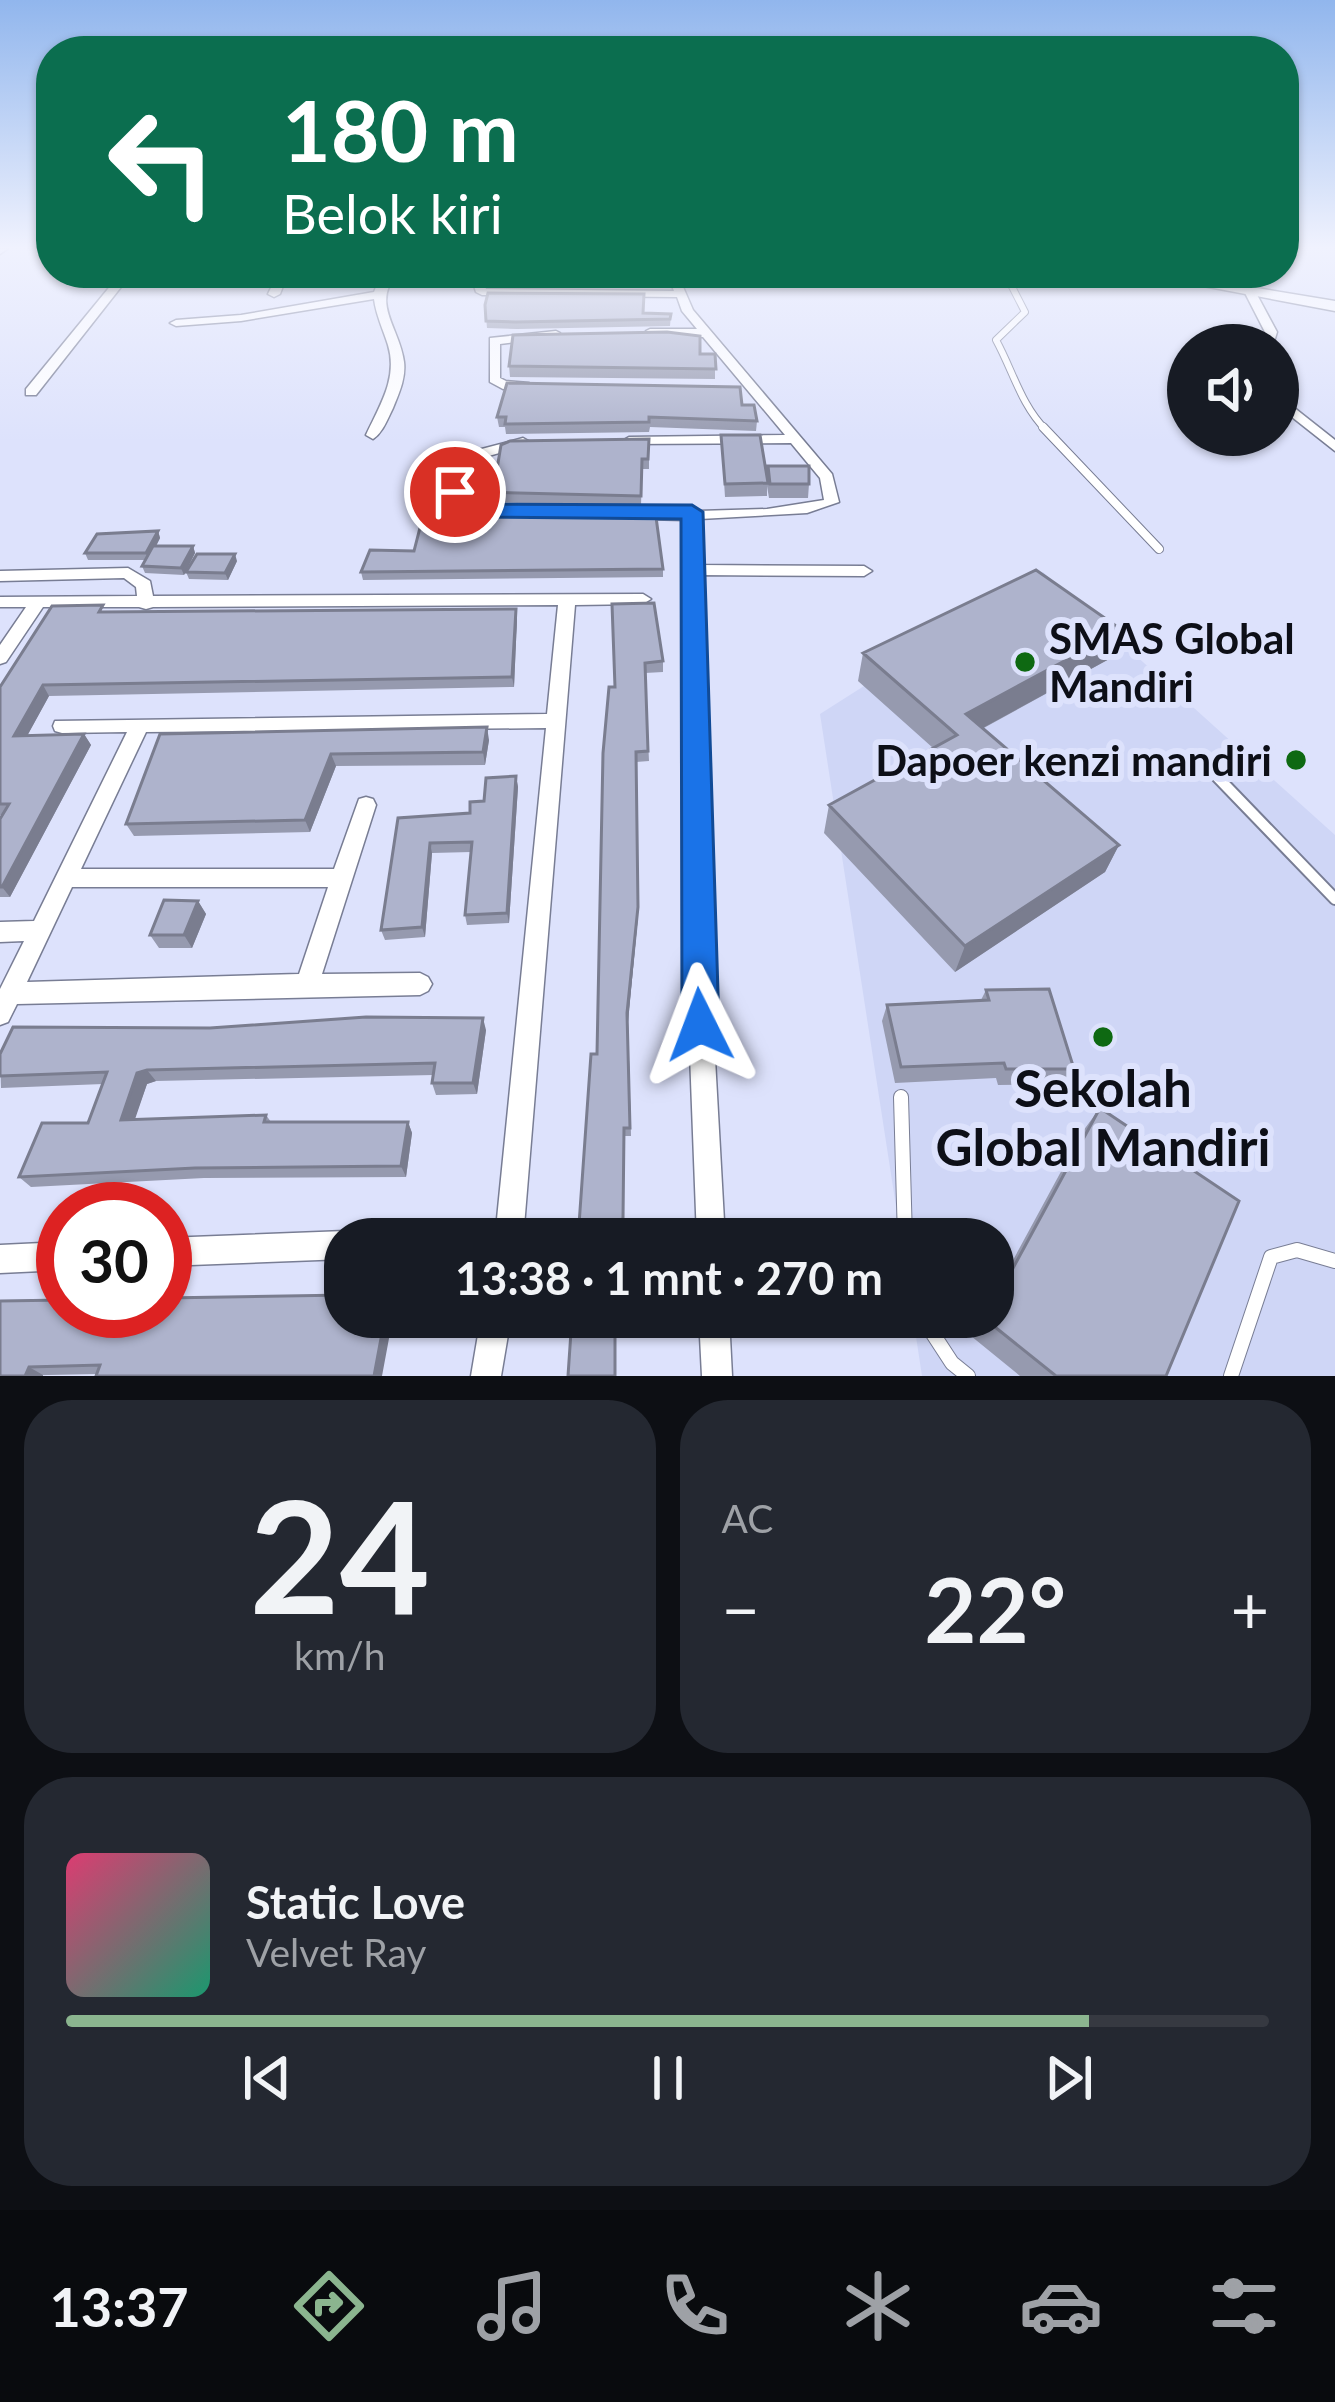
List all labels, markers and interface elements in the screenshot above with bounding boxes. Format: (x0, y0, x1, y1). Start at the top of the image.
text: 180 m (282, 79, 519, 180)
icon: left (84, 84, 240, 240)
text: Belok kiri (282, 181, 503, 246)
map controls (1167, 324, 1299, 456)
button: sound (1167, 324, 1299, 456)
pin (404, 441, 506, 543)
icon: arrive (422, 459, 488, 525)
place label: SMAS Global Mandiri (1049, 613, 1295, 711)
marker: SMAS Global Mandiri (1012, 649, 1038, 675)
place label: Dapoer kenzi mandiri (875, 735, 1272, 785)
marker: Dapoer kenzi mandiri (1283, 747, 1309, 773)
position arrow (637, 962, 763, 1088)
marker: Sekolah Global Mandiri (1090, 1024, 1116, 1050)
place label: Sekolah Global Mandiri (936, 1057, 1270, 1177)
speed limit sign: 30 (36, 1182, 192, 1338)
text: 13:38 · 1 mnt · 270 m (455, 1251, 883, 1305)
text: 24 (249, 1460, 430, 1647)
text: AC (722, 1495, 773, 1541)
text: 22° (924, 1554, 1066, 1662)
text: − (722, 1569, 760, 1648)
text: + (1231, 1569, 1269, 1648)
text: km/h (294, 1632, 385, 1678)
text: Static Love (246, 1875, 465, 1929)
text: Velvet Ray (246, 1929, 426, 1975)
icon: previous (234, 2045, 300, 2111)
icon: pause (635, 2045, 701, 2111)
icon: next (1036, 2045, 1102, 2111)
icon: directions (287, 2264, 371, 2348)
icon: music (470, 2264, 554, 2348)
icon: phone (653, 2264, 737, 2348)
icon: climate (836, 2264, 920, 2348)
icon: car (1019, 2264, 1103, 2348)
icon: filters (1202, 2264, 1286, 2348)
text: 13:37 (49, 2274, 189, 2339)

